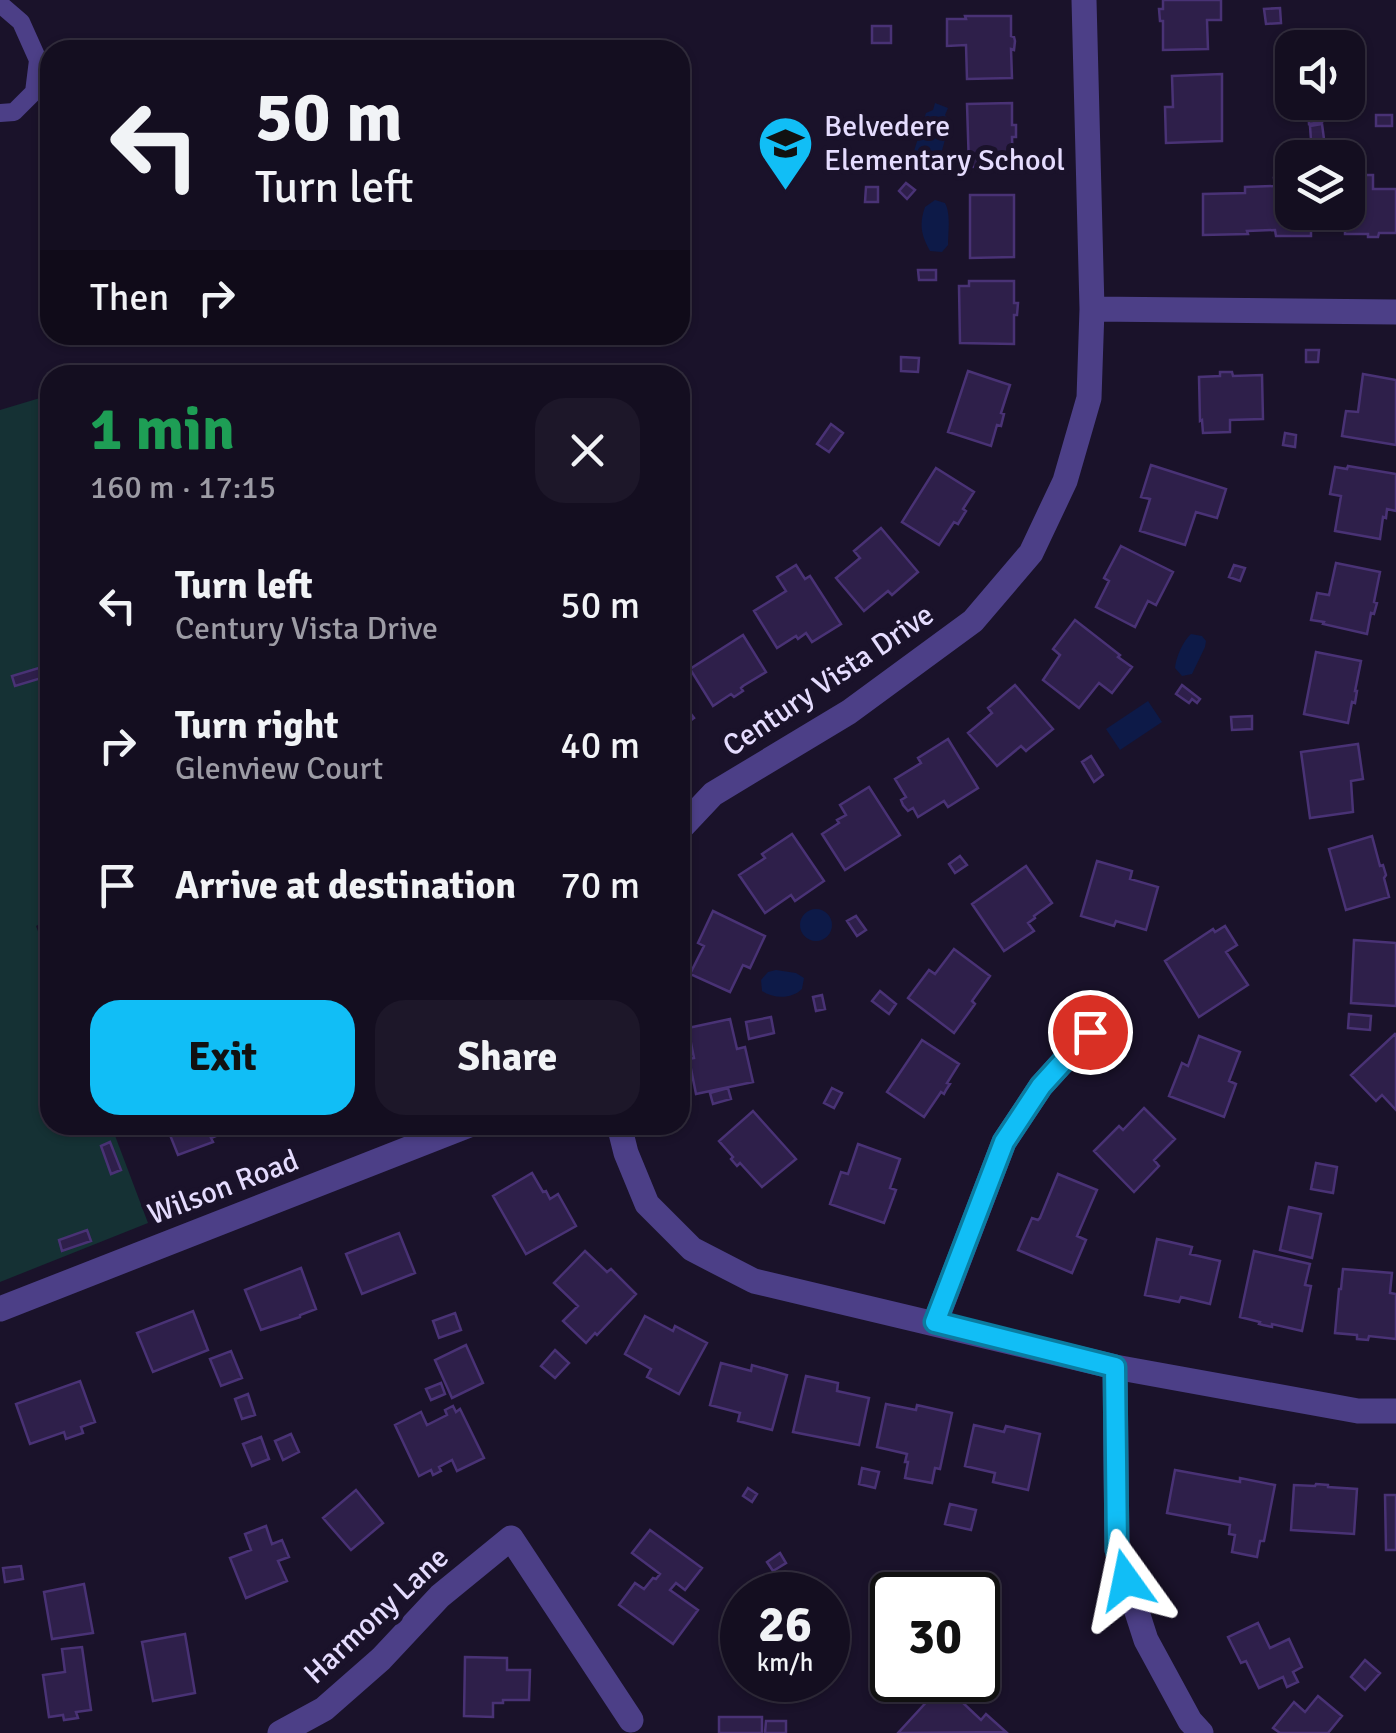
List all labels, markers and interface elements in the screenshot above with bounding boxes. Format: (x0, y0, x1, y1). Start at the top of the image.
map controls (1275, 30, 1365, 230)
button: sound (1275, 30, 1365, 120)
text: 50 m (255, 74, 403, 160)
icon: left (90, 80, 220, 210)
place label: Belvedere Elementary School (824, 108, 1065, 179)
school or university icon: Belvedere Elementary School (755, 113, 815, 192)
button: layers (1275, 140, 1365, 230)
text: Turn left (255, 160, 414, 215)
icon: right (189, 270, 244, 325)
text: Then (90, 274, 169, 321)
text: 1 min (90, 393, 235, 467)
button: close (535, 398, 640, 503)
text: 160 m · 17:15 (90, 468, 276, 507)
text: Turn left (175, 562, 313, 609)
icon: left (90, 578, 145, 633)
text: 50 m (560, 582, 640, 629)
street label: Century Vista Drive (716, 596, 941, 765)
text: Century Vista Drive (175, 609, 438, 648)
text: Turn right (175, 702, 339, 749)
icon: right (90, 718, 145, 773)
text: 40 m (560, 722, 640, 769)
text: Glenview Court (175, 749, 383, 788)
icon: arrive (90, 858, 145, 913)
text: Arrive at destination (175, 862, 516, 909)
text: 70 m (560, 862, 640, 909)
pin (1048, 990, 1133, 1075)
button: Exit (90, 1000, 355, 1115)
button: Share (375, 1000, 640, 1115)
icon: arrive (1063, 1005, 1118, 1060)
street label: Wilson Road (143, 1142, 304, 1233)
position arrow (1074, 1528, 1178, 1632)
street label: Harmony Lane (296, 1539, 456, 1692)
speed limit sign: 30 (870, 1572, 1000, 1702)
text: 26 (758, 1594, 812, 1656)
text: km/h (757, 1647, 813, 1678)

